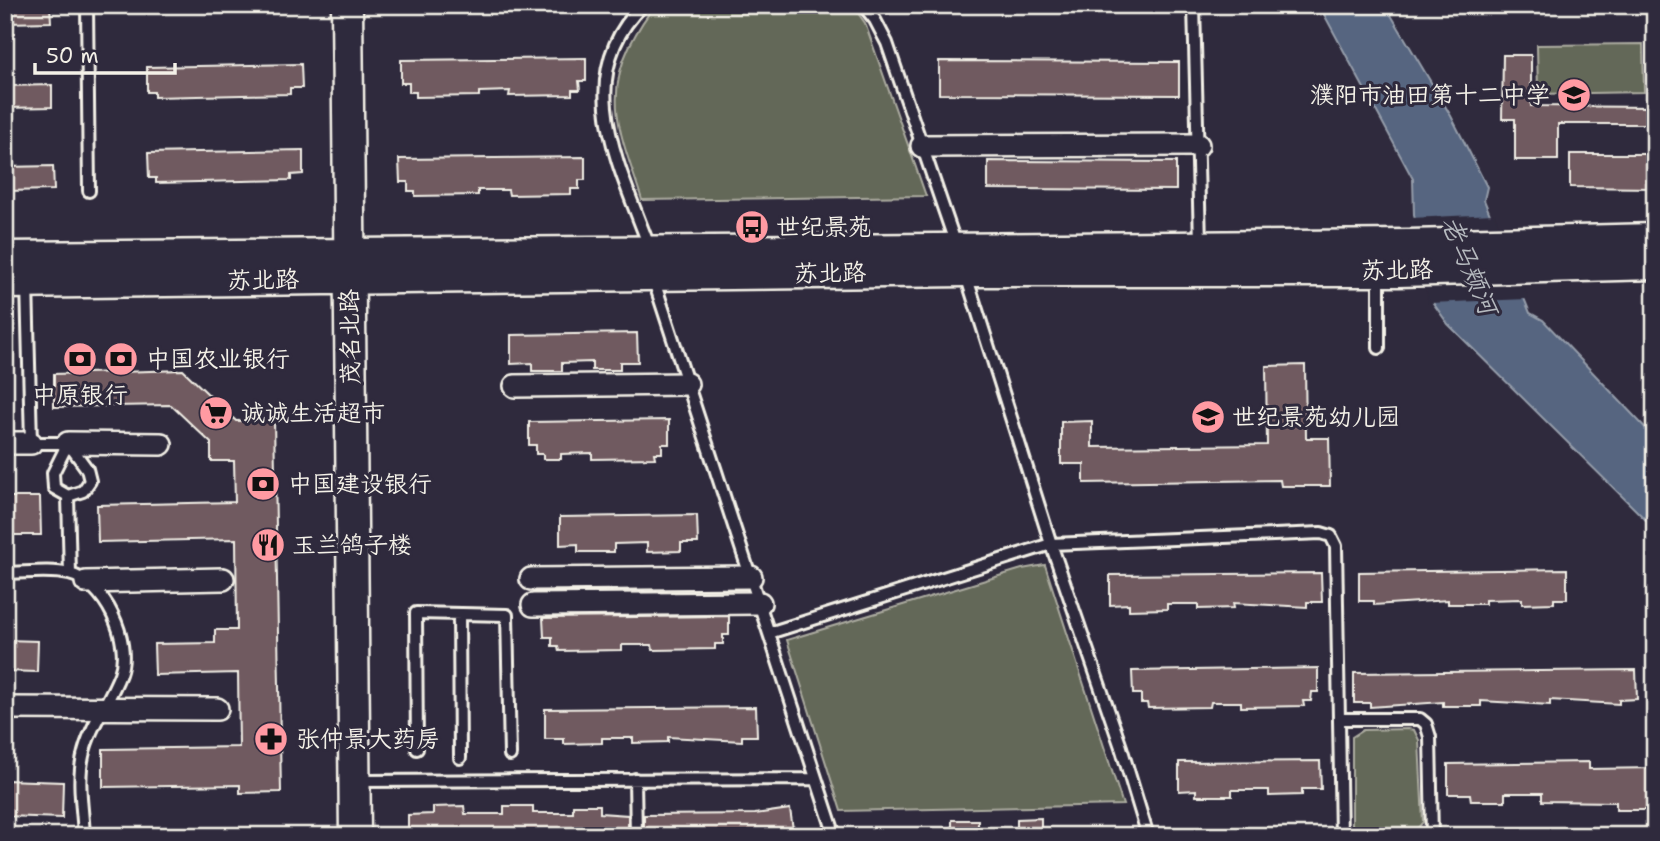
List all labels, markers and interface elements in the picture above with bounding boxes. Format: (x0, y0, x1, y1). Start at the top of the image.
scale bar (35, 32, 175, 76)
text: 50 m (46, 42, 99, 70)
school or university icon: 濮阳市油田第十二中学 (1555, 76, 1593, 114)
place label: 濮阳市油田第十二中学 (1310, 79, 1550, 111)
bus stop icon: 世纪景苑 (733, 208, 771, 246)
water label: 老马颊河 (1434, 210, 1508, 323)
place label: 世纪景苑 (776, 211, 872, 243)
street label: 苏北路 (1361, 253, 1433, 287)
street label: 苏北路 (794, 256, 866, 290)
street label: 苏北路 (227, 263, 299, 297)
street label: 茂名北路 (333, 289, 367, 385)
bank icon: 中原银行 (61, 340, 99, 378)
bank icon: 中国农业银行 (102, 340, 140, 378)
place label: 中国农业银行 (146, 343, 290, 375)
place label: 中原银行 (32, 379, 128, 411)
supermarket icon: 诚诚生活超市 (197, 394, 235, 432)
place label: 诚诚生活超市 (241, 397, 385, 429)
school or university icon: 世纪景苑幼儿园 (1189, 398, 1227, 436)
place label: 世纪景苑幼儿园 (1232, 401, 1400, 433)
bank icon: 中国建设银行 (244, 465, 282, 503)
place label: 中国建设银行 (288, 468, 432, 500)
restaurant icon: 玉兰鸽子楼 (249, 526, 287, 564)
place label: 玉兰鸽子楼 (292, 529, 412, 561)
pharmacy icon: 张仲景大药房 (252, 720, 290, 758)
place label: 张仲景大药房 (296, 723, 440, 755)

